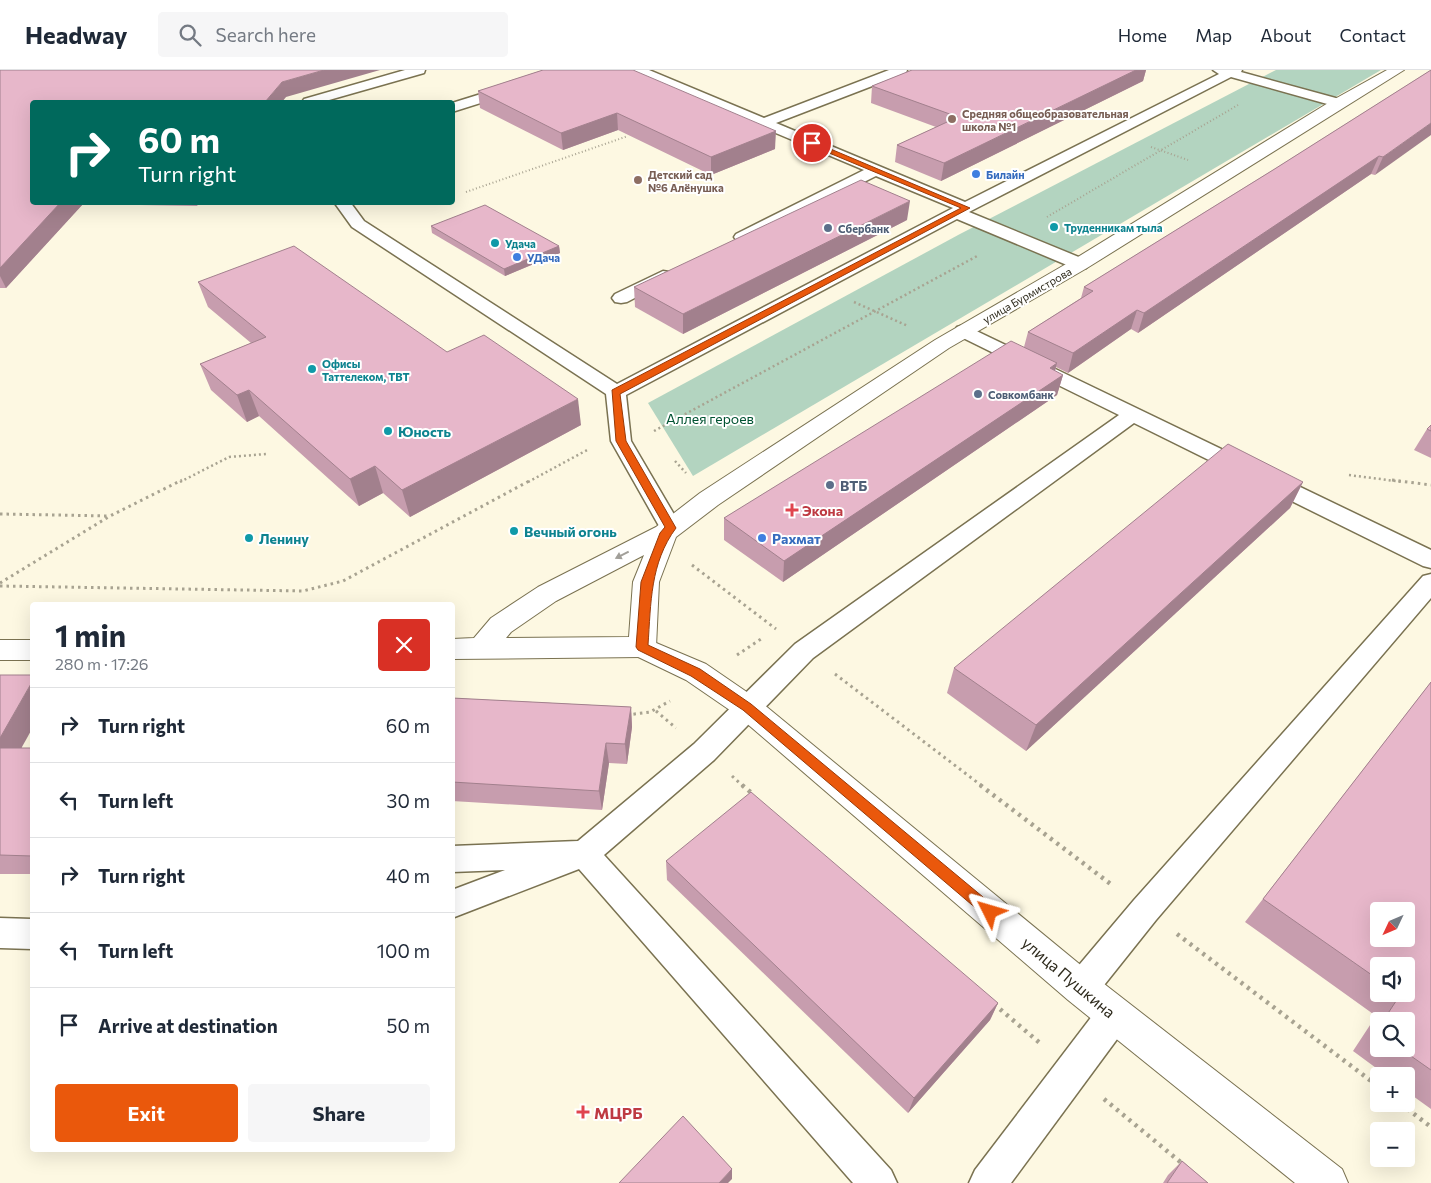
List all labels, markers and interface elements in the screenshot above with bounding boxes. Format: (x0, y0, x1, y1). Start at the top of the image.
search box (158, 12, 508, 57)
text: Headway (25, 20, 128, 49)
icon: search (176, 21, 204, 49)
text: Search here (216, 23, 316, 46)
text: Home (1118, 24, 1167, 46)
text: Map (1195, 24, 1232, 46)
text: About (1260, 24, 1312, 46)
text: Contact (1340, 24, 1406, 46)
place label: Средняя общеобразовательная школа №1 (962, 107, 1129, 133)
marker: Средняя общеобразовательная школа №1 (946, 113, 958, 125)
text: 60 m (138, 117, 220, 160)
icon: right (55, 120, 120, 185)
pin (791, 122, 833, 164)
icon: arrive (798, 129, 826, 157)
text: Turn right (138, 160, 236, 187)
place label: Детский сад №6 Алёнушка (648, 168, 724, 194)
marker: Билайн (970, 168, 982, 180)
place label: Билайн (986, 168, 1025, 181)
marker: Детский сад №6 Алёнушка (632, 174, 644, 186)
marker: Труденникам тыла (1048, 221, 1060, 233)
place label: Труденникам тыла (1064, 221, 1163, 234)
marker: Сбербанк (822, 222, 834, 234)
place label: Сбербанк (838, 222, 890, 235)
marker: Удача (489, 237, 501, 249)
place label: Удача (505, 237, 536, 250)
marker: УДача (511, 251, 523, 263)
place label: УДача (527, 251, 560, 264)
street label: улица Бурмистрова (980, 264, 1074, 326)
place label: Офисы Таттелеком, ТВТ (322, 357, 410, 383)
marker: Офисы Таттелеком, ТВТ (306, 363, 318, 375)
marker: Совкомбанк (972, 388, 984, 400)
place label: Совкомбанк (988, 388, 1054, 401)
park label: Аллея героев (666, 410, 754, 427)
place label: Юность (398, 423, 451, 440)
marker: Юность (382, 425, 394, 437)
place label: ВТБ (840, 477, 867, 494)
marker: ВТБ (824, 479, 836, 491)
place label: Экона (802, 502, 843, 519)
marker: Экона (786, 504, 798, 516)
place label: Вечный огонь (524, 523, 617, 540)
marker: Вечный огонь (508, 525, 520, 537)
place label: Ленину (259, 530, 309, 547)
place label: Рахмат (772, 530, 821, 547)
marker: Ленину (243, 532, 255, 544)
marker: Рахмат (756, 532, 768, 544)
one-way arrow (614, 551, 629, 559)
text: 1 min (55, 616, 126, 653)
button: close (378, 619, 430, 671)
text: 280 m · 17:26 (55, 654, 149, 673)
icon: right (55, 711, 83, 739)
text: Turn right (98, 714, 185, 737)
text: 60 m (386, 714, 430, 737)
icon: left (55, 786, 83, 814)
text: Turn left (98, 789, 173, 812)
text: 30 m (387, 789, 430, 812)
icon: right (55, 861, 83, 889)
text: Turn right (98, 864, 185, 887)
text: 40 m (386, 864, 430, 887)
position arrow (963, 885, 1015, 937)
north arrow (1370, 902, 1415, 948)
map controls (1370, 902, 1415, 1167)
street label: улица Пушкина (1019, 933, 1119, 1021)
icon: left (55, 936, 83, 964)
text: Turn left (98, 939, 173, 962)
text: 100 m (377, 939, 430, 962)
button: sound (1370, 957, 1415, 1002)
icon: arrive (55, 1011, 83, 1039)
button: search (1370, 1012, 1415, 1057)
text: Arrive at destination (98, 1014, 278, 1037)
text: 50 m (386, 1014, 430, 1037)
button: + (1370, 1067, 1415, 1112)
button: Exit (55, 1084, 238, 1142)
button: Share (248, 1084, 430, 1142)
place label: МЦРБ (594, 1103, 643, 1122)
marker: МЦРБ (576, 1105, 590, 1119)
button: − (1370, 1122, 1415, 1167)

